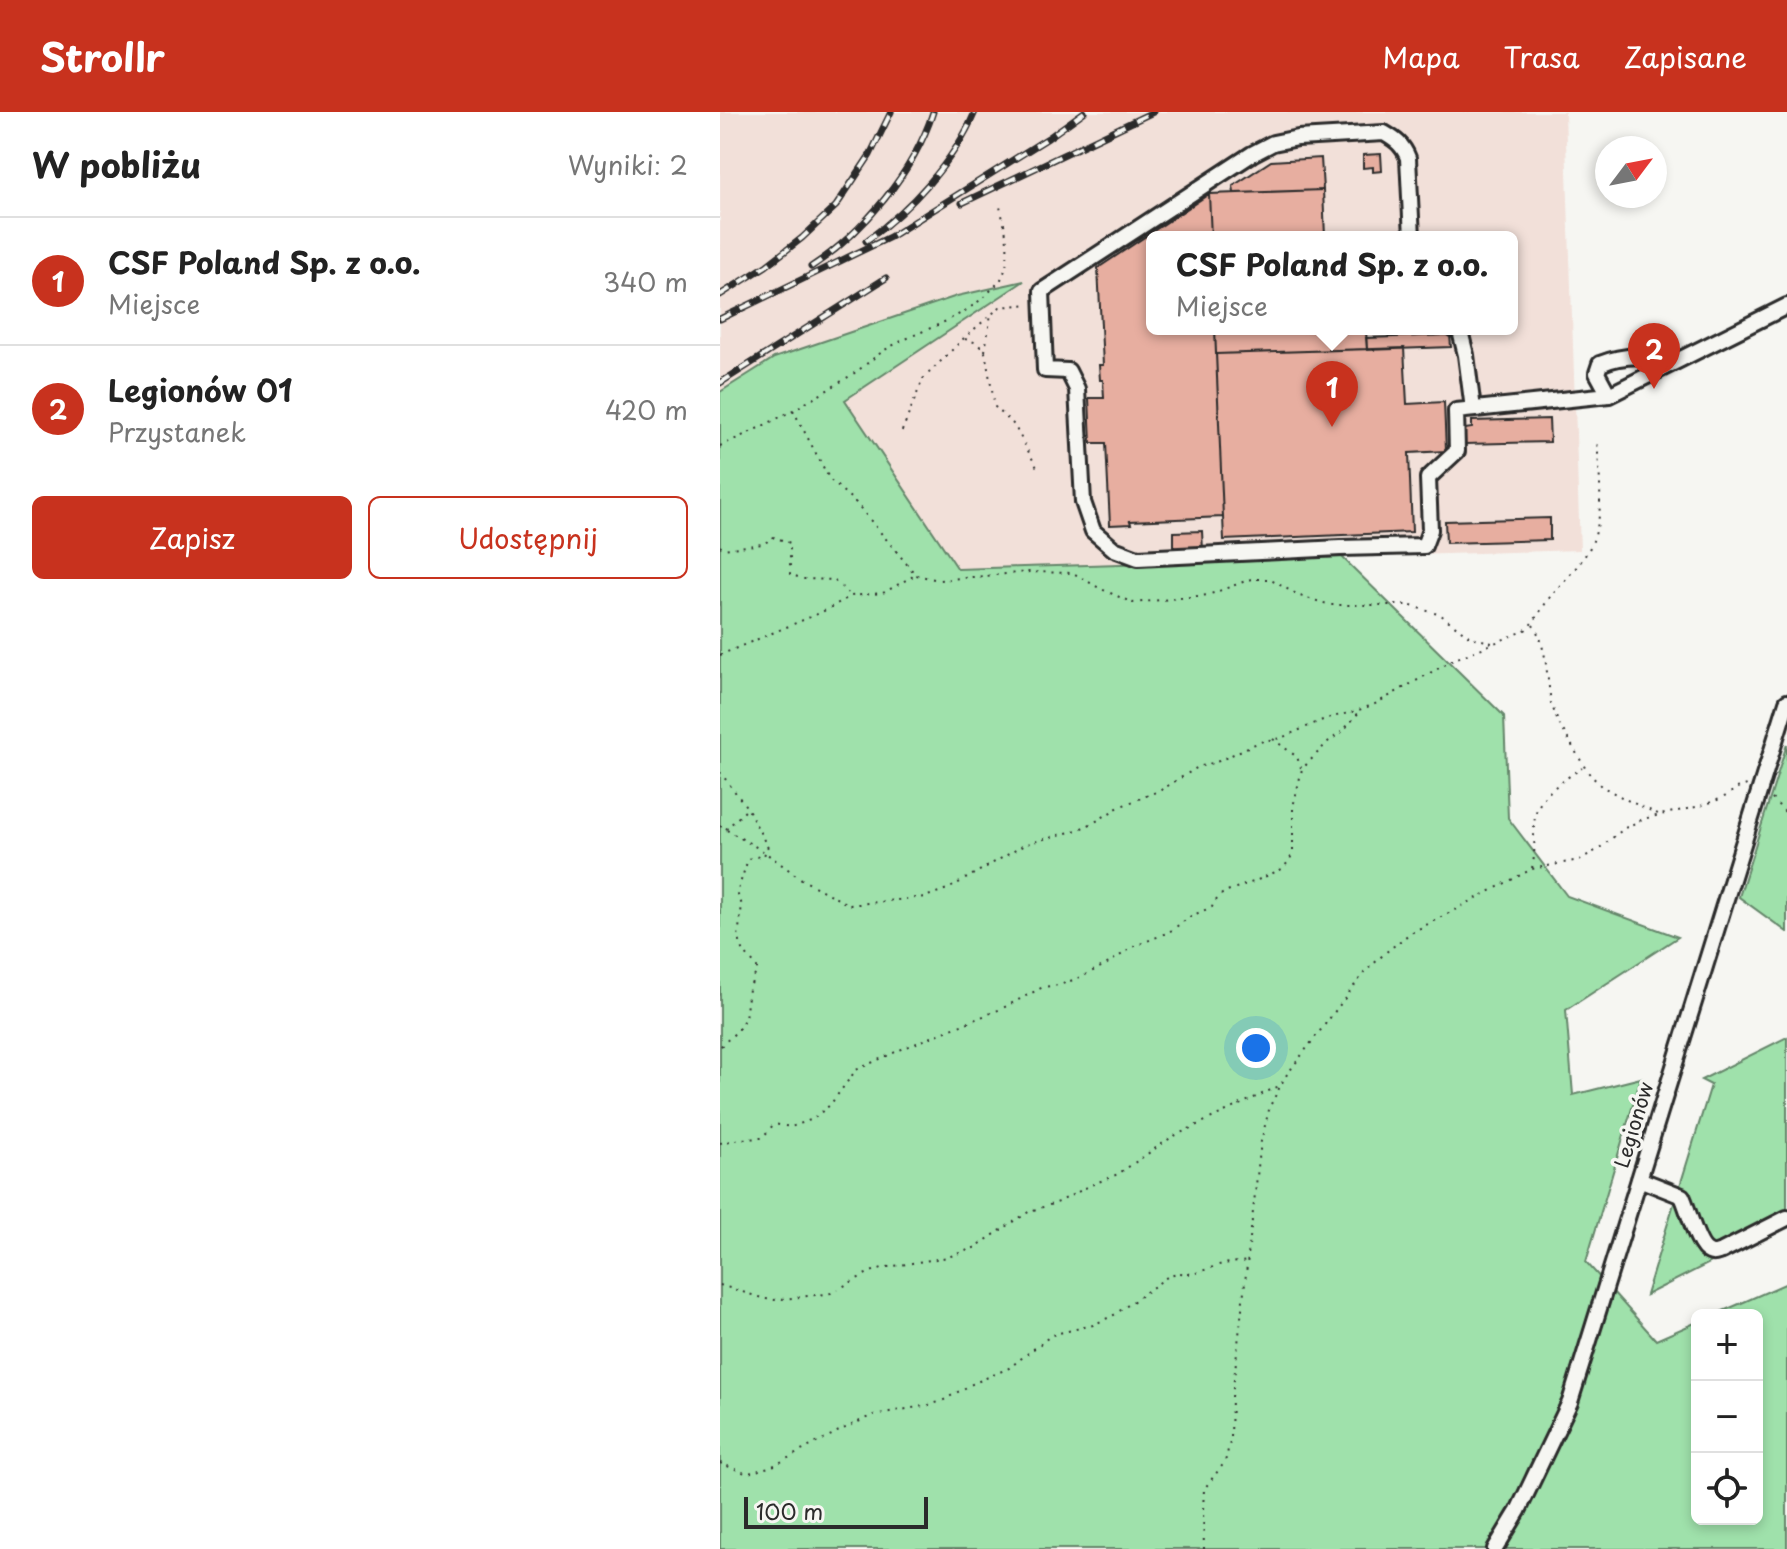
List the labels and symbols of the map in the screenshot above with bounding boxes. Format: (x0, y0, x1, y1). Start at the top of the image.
north arrow (1595, 136, 1667, 208)
pin: 2 (1628, 323, 1680, 389)
pin: 1 (1306, 361, 1358, 427)
your location (1236, 1028, 1276, 1068)
street label: Legionów (1606, 1078, 1660, 1171)
scale bar (744, 1493, 928, 1529)

